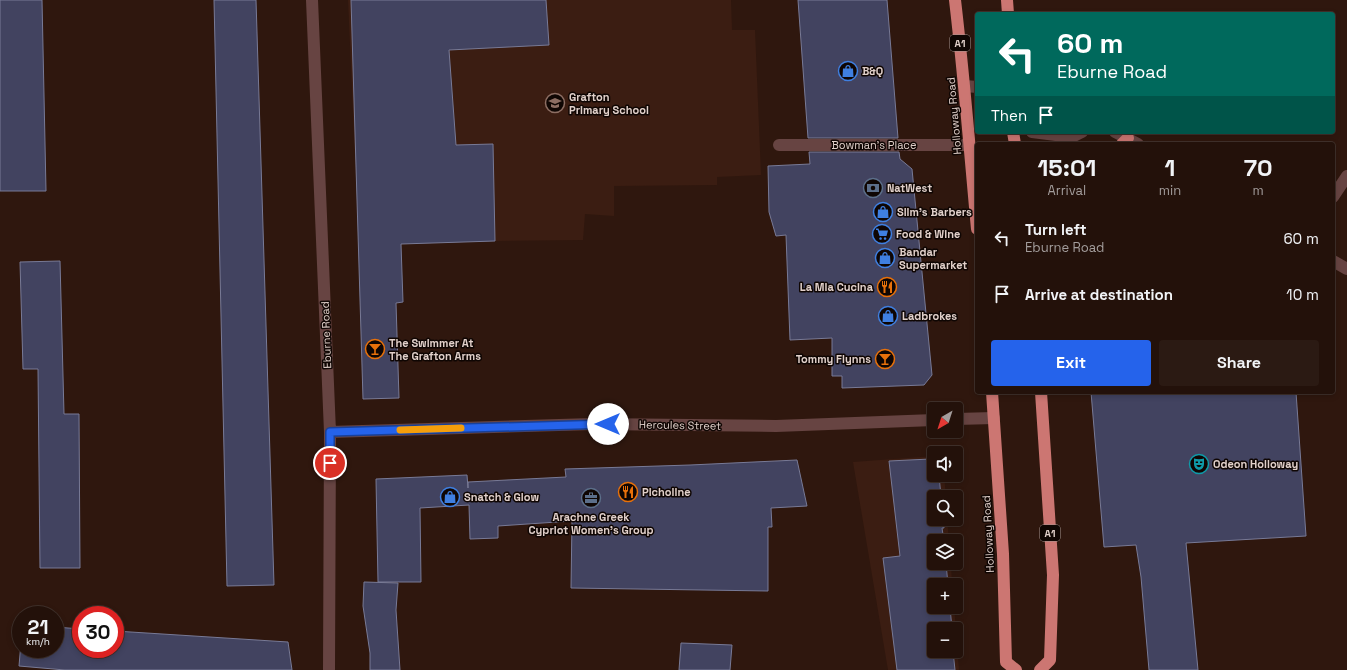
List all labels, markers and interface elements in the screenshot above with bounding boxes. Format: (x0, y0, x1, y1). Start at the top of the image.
text: 60 m (1057, 25, 1123, 61)
icon: left (991, 28, 1043, 80)
road number: A1 (950, 35, 970, 51)
shop icon: B&Q (837, 60, 859, 82)
text: Eburne Road (1057, 60, 1167, 83)
place label: B&Q (862, 64, 883, 78)
street label: Holloway Road (944, 77, 964, 155)
place label: Grafton Primary School (569, 90, 649, 117)
school or university icon: Grafton Primary School (544, 92, 566, 114)
icon: arrive (1035, 104, 1057, 126)
text: Then (991, 106, 1027, 125)
street label: Bowman's Place (832, 138, 916, 152)
text: 15:01 (1038, 152, 1096, 183)
text: 1 (1165, 152, 1175, 183)
text: 70 (1244, 152, 1272, 183)
bank icon: NatWest (862, 177, 884, 199)
place label: NatWest (887, 181, 932, 195)
text: Arrival (1048, 182, 1086, 199)
text: min (1159, 182, 1181, 199)
text: m (1252, 182, 1264, 199)
shop icon: Slim's Barbers (872, 201, 894, 223)
place label: Slim's Barbers (897, 205, 972, 219)
text: Turn left (1025, 220, 1087, 239)
supermarket icon: Food & Wine (871, 223, 893, 245)
place label: Food & Wine (896, 227, 960, 241)
icon: left (991, 227, 1013, 249)
text: 60 m (1283, 229, 1319, 248)
text: Eburne Road (1025, 239, 1104, 256)
place label: Bandar Supermarket (899, 245, 967, 272)
shop icon: Bandar Supermarket (874, 247, 896, 269)
restaurant icon: La Mia Cucina (876, 276, 898, 298)
place label: La Mia Cucina (800, 280, 874, 294)
icon: arrive (991, 283, 1013, 305)
text: Arrive at destination (1025, 285, 1173, 304)
text: 10 m (1286, 285, 1319, 304)
street label: Eburne Road (318, 301, 334, 369)
shop icon: Ladbrokes (877, 305, 899, 327)
place label: Ladbrokes (902, 309, 957, 323)
place label: The Swimmer At The Grafton Arms (389, 336, 481, 363)
bar icon: The Swimmer At The Grafton Arms (364, 338, 386, 360)
button: Exit (991, 340, 1151, 386)
button: Share (1159, 340, 1319, 386)
bar icon: Tommy Flynns (874, 348, 896, 370)
place label: Tommy Flynns (796, 352, 871, 366)
north arrow (927, 402, 963, 438)
map controls (927, 402, 963, 658)
position arrow (587, 403, 629, 445)
street label: Hercules Street (639, 417, 721, 433)
pin (313, 446, 347, 480)
button: sound (927, 446, 963, 482)
icon: arrive (319, 452, 341, 474)
theatre icon: Odeon Holloway (1188, 453, 1210, 475)
place label: Odeon Holloway (1213, 457, 1298, 471)
restaurant icon: Picholine (617, 481, 639, 503)
place label: Picholine (642, 485, 691, 499)
shop icon: Snatch & Glow (439, 486, 461, 508)
office icon: Arachne Greek Cypriot Women's Group (580, 487, 602, 509)
place label: Snatch & Glow (464, 490, 539, 504)
button: search (927, 490, 963, 526)
street label: Holloway Road (979, 495, 997, 573)
place label: Arachne Greek Cypriot Women's Group (529, 510, 653, 537)
road number: A1 (1040, 525, 1060, 541)
button: layers (927, 534, 963, 570)
button: + (927, 578, 963, 614)
speed limit sign: 30 (72, 606, 124, 658)
text: 21 (28, 614, 48, 640)
button: − (927, 622, 963, 658)
text: km/h (26, 635, 50, 648)

